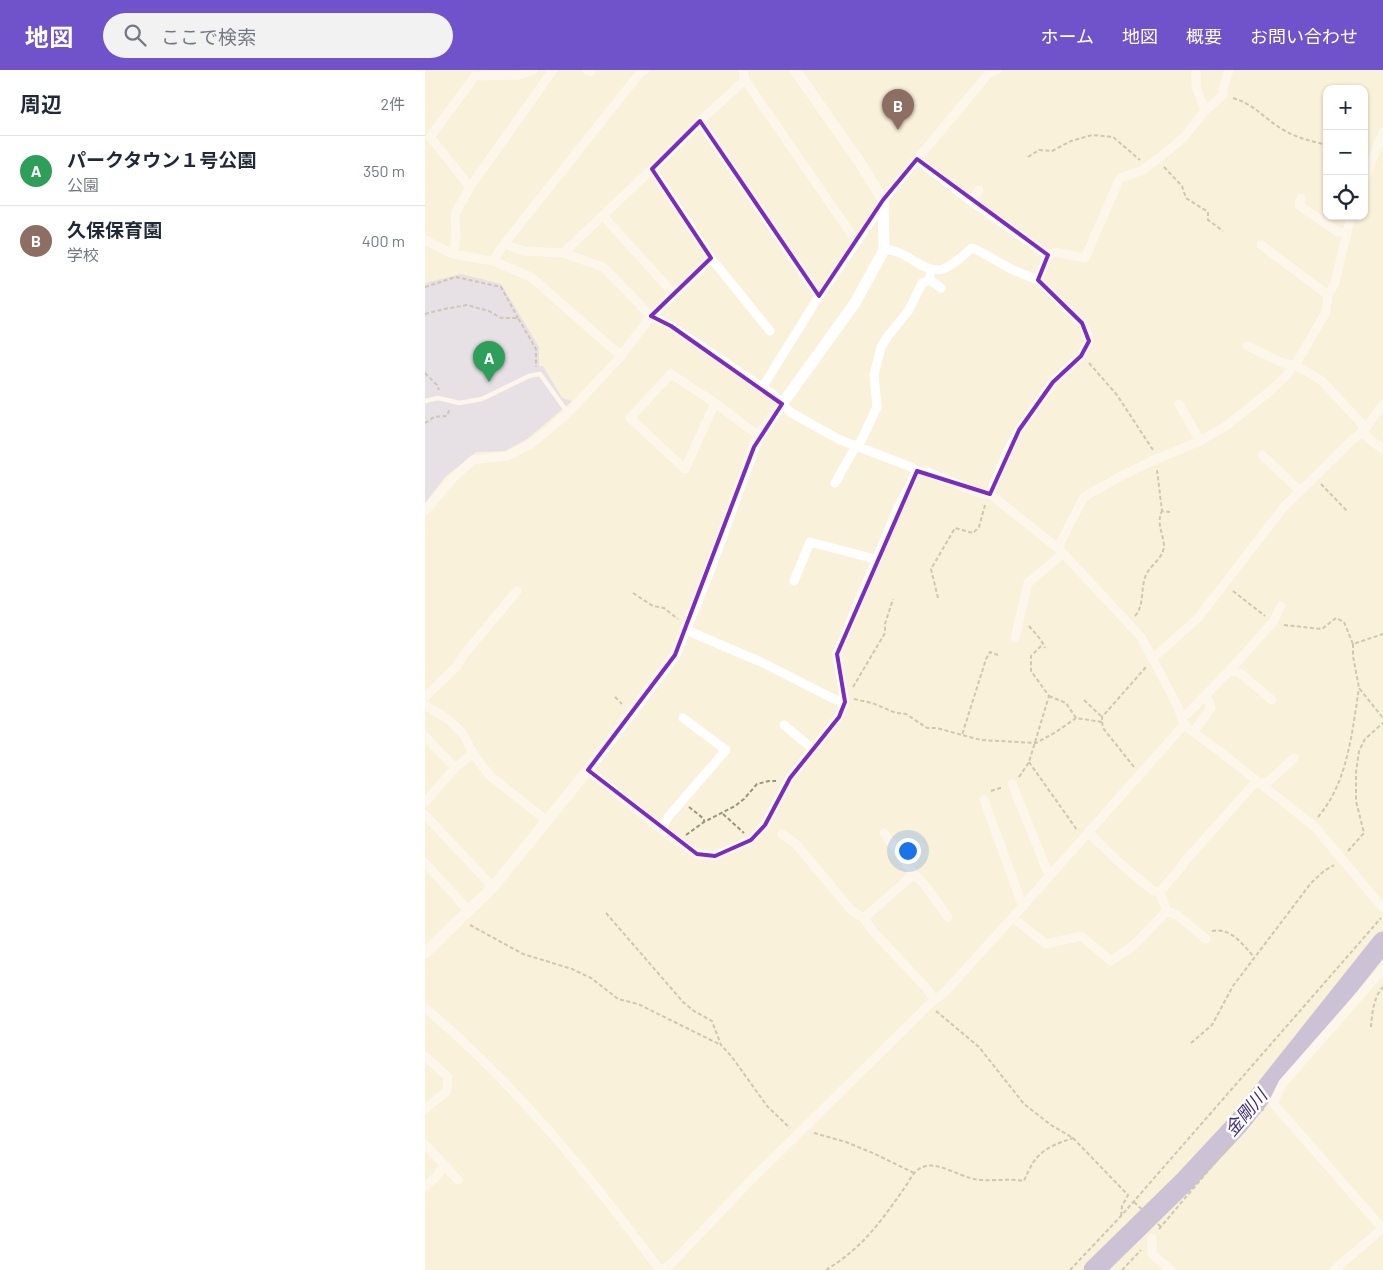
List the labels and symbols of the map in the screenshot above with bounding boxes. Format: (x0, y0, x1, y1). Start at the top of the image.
pin: B (882, 89, 914, 130)
pin: A (473, 341, 505, 382)
your location (895, 838, 921, 864)
water label: 金剛川 (1219, 1083, 1272, 1140)

